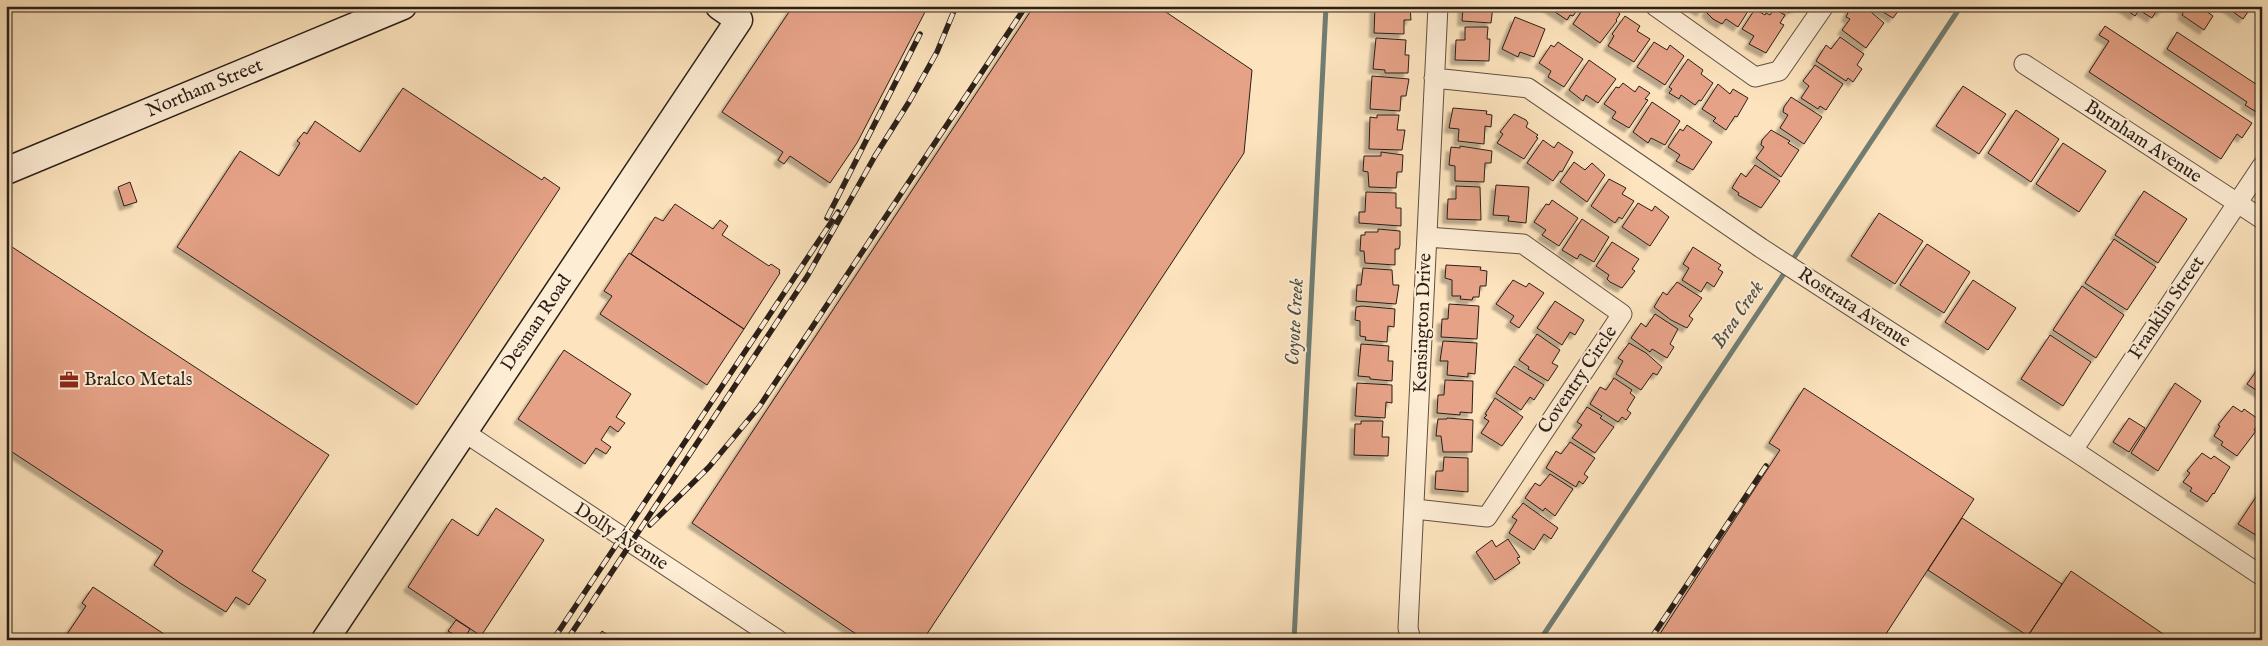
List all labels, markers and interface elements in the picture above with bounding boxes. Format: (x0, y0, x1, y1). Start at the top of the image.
street label: Northam Street (143, 53, 267, 123)
street label: Burnham Avenue (2080, 95, 2206, 189)
street label: Kensington Drive (1409, 252, 1437, 393)
street label: Franklin Street (2124, 252, 2211, 364)
street label: Rostrata Avenue (1793, 263, 1915, 354)
street label: Desman Road (496, 270, 578, 376)
water label: Brea Creek (1706, 276, 1770, 354)
water label: Coyote Creek (1280, 278, 1310, 366)
street label: Coventry Circle (1533, 321, 1623, 439)
place label: Bralco Metals (84, 368, 192, 392)
office icon: Bralco Metals (58, 369, 80, 391)
street label: Dolly Avenue (570, 498, 673, 576)

